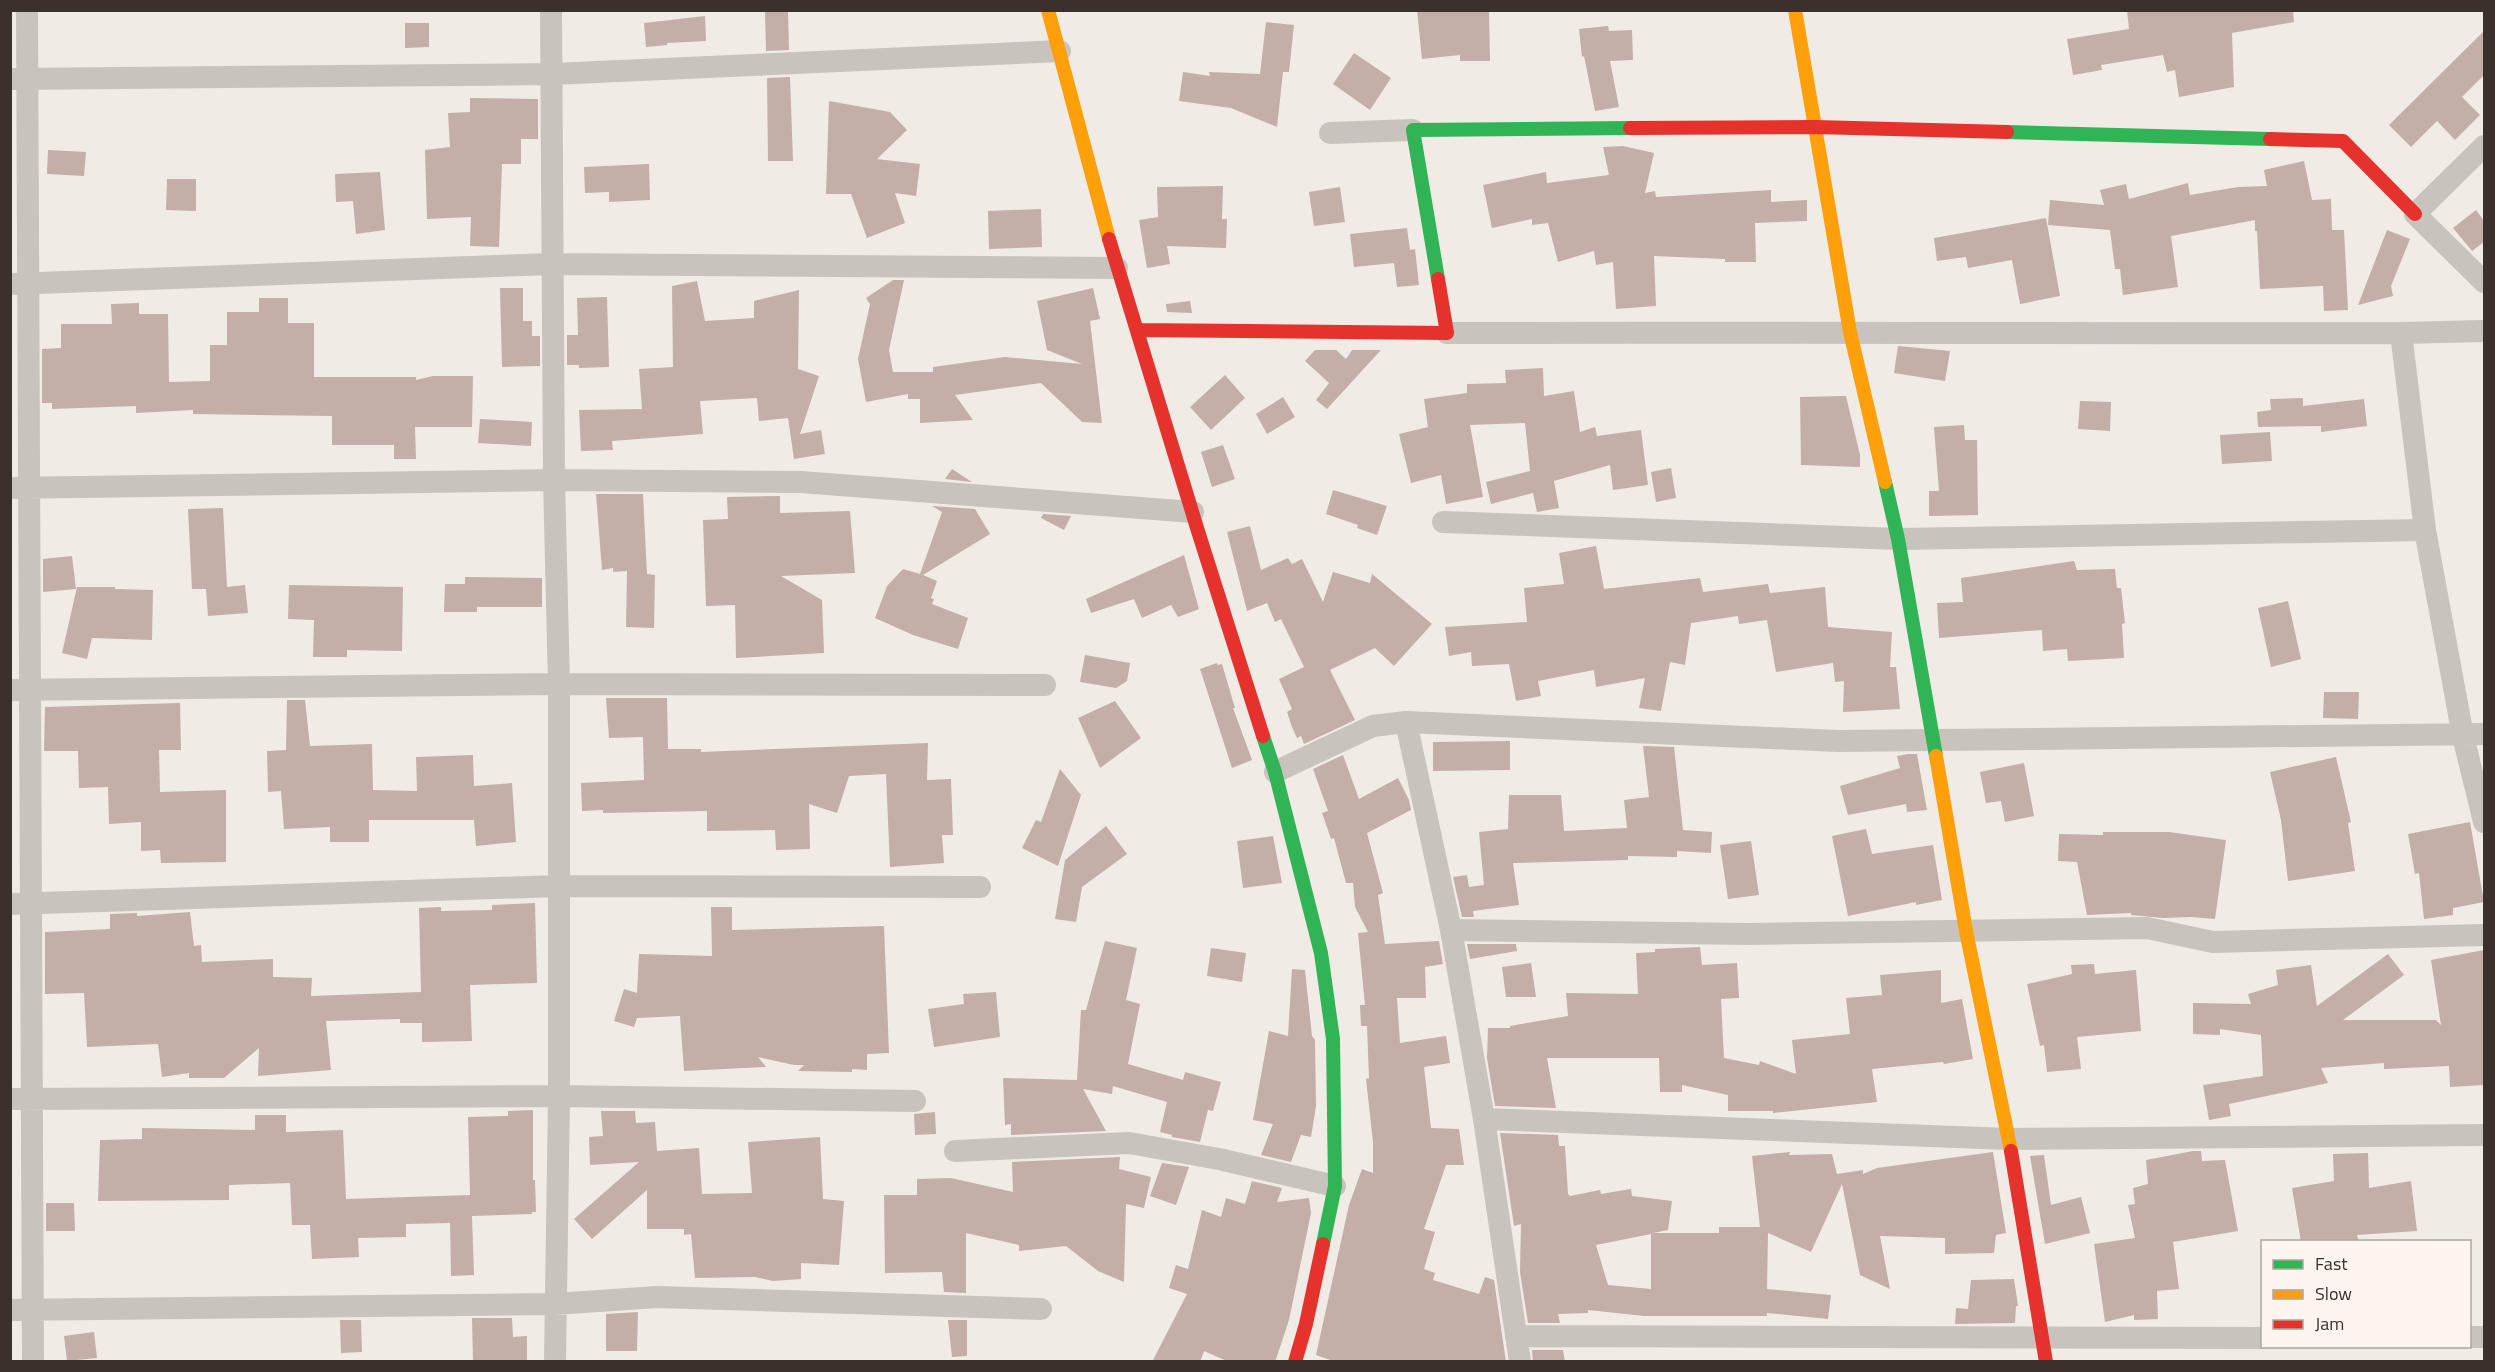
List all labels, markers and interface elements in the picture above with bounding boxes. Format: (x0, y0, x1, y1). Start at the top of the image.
legend (2261, 1240, 2471, 1348)
text: Fast (2315, 1250, 2348, 1277)
text: Slow (2315, 1280, 2352, 1307)
text: Jam (2315, 1310, 2344, 1337)

